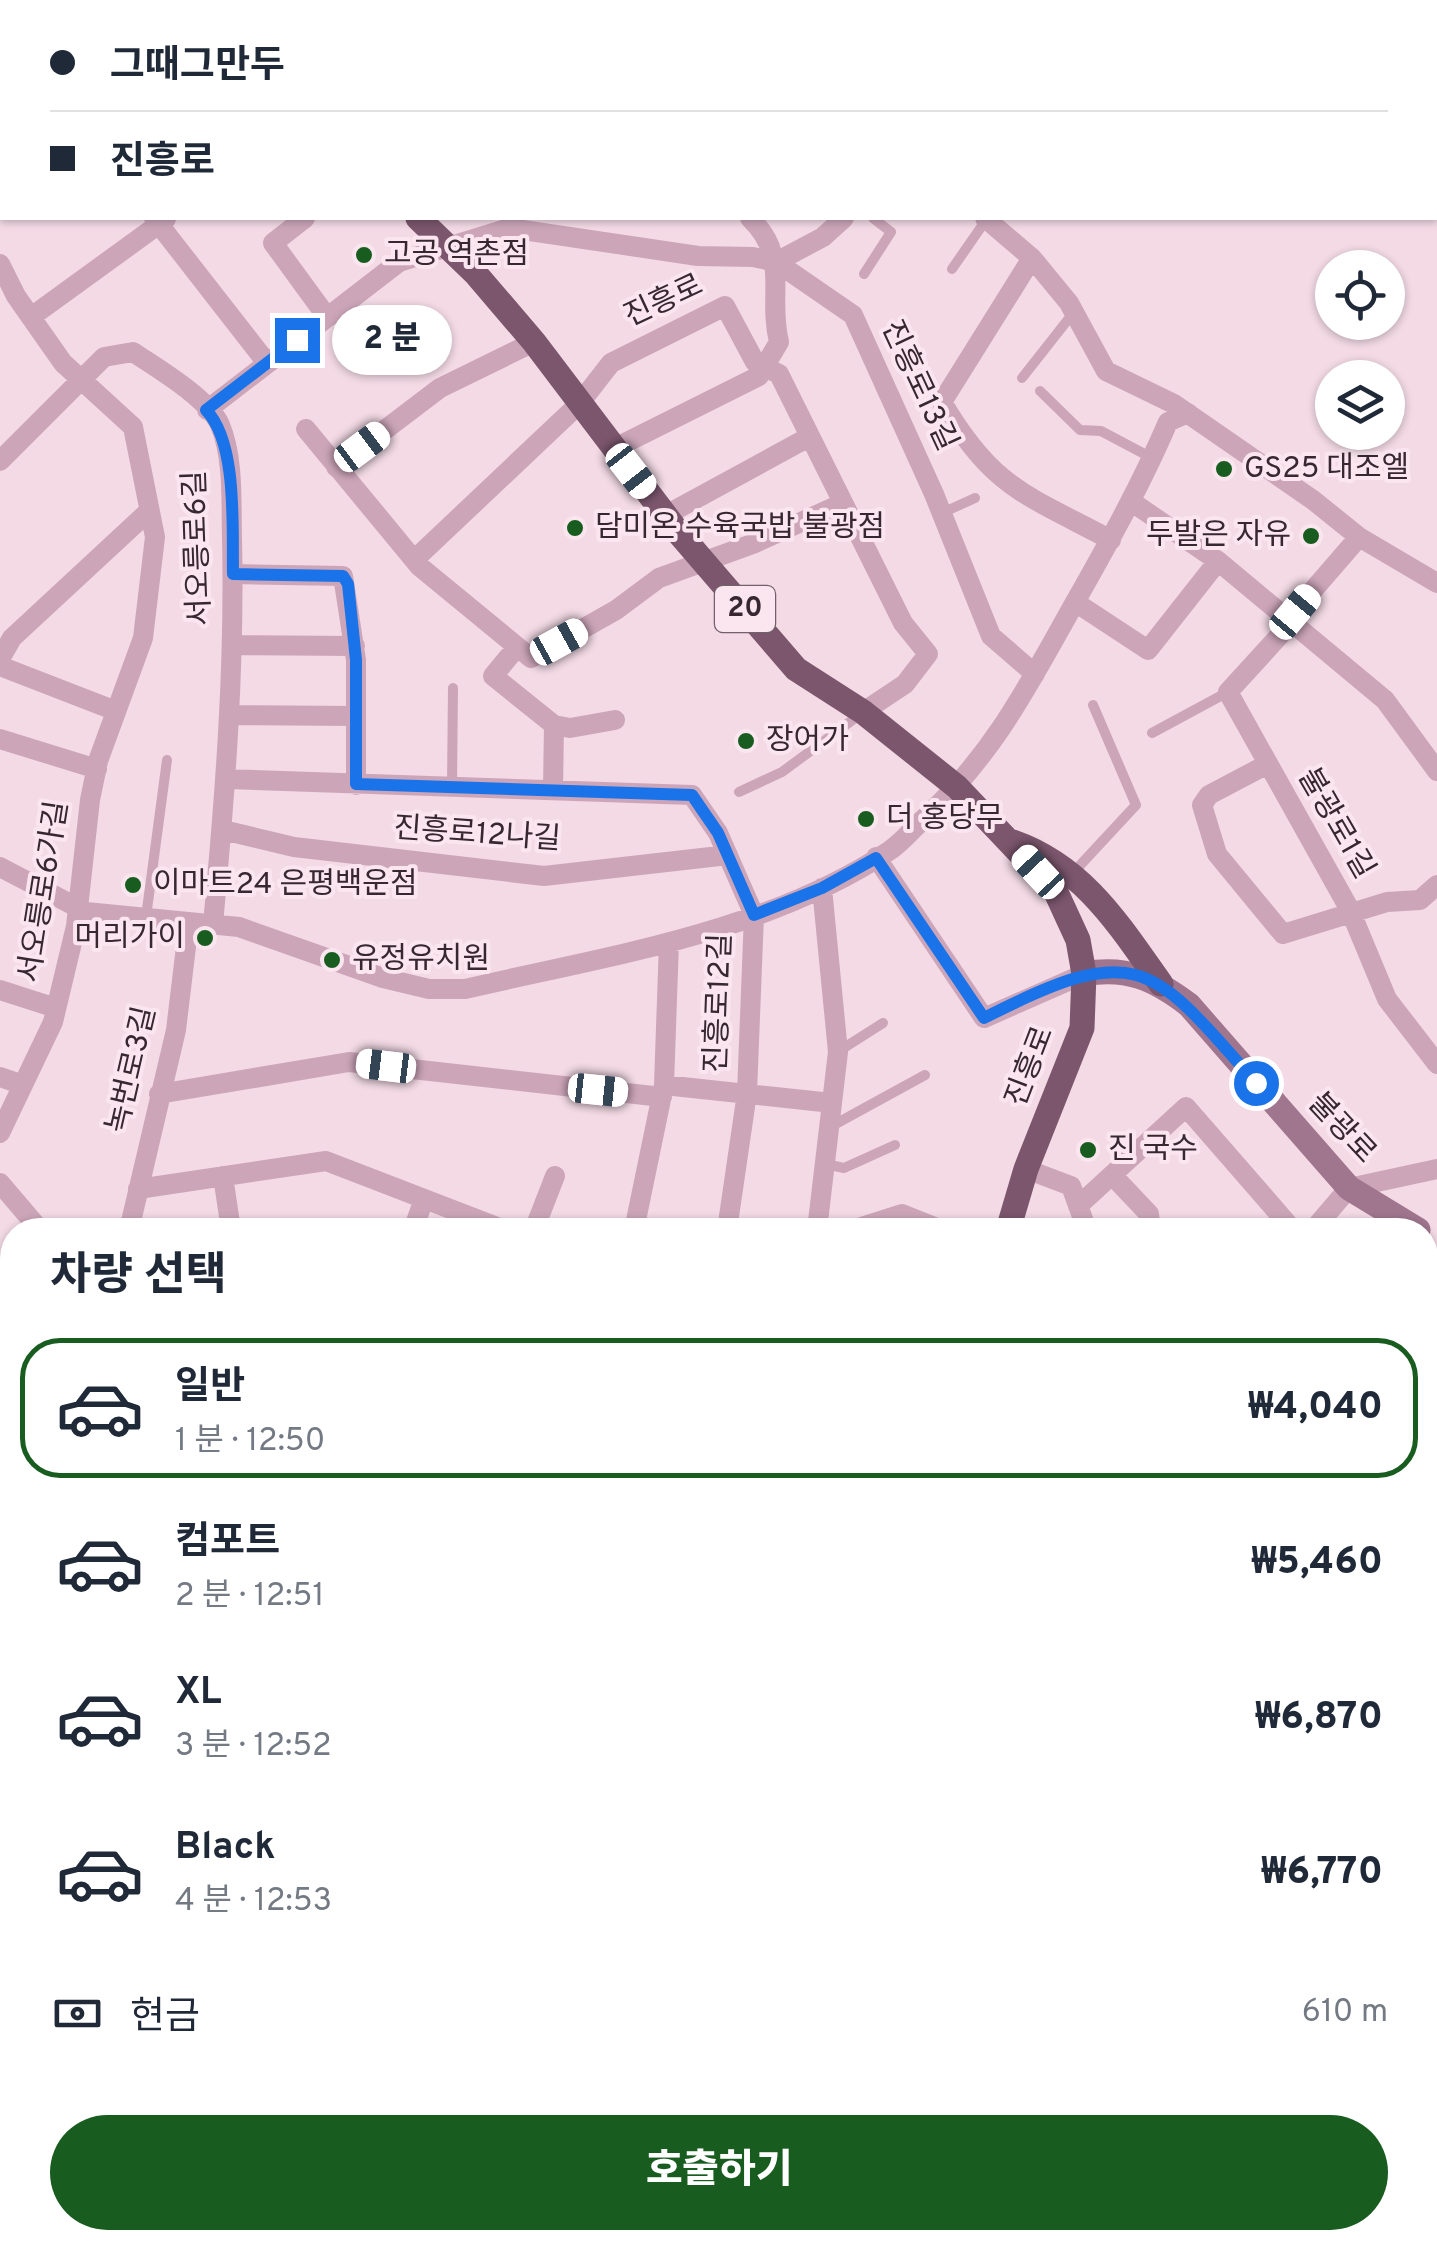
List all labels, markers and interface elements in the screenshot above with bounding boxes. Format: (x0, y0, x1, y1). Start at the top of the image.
text: 그때그만두 (110, 43, 285, 92)
text: 진흥로 (110, 139, 215, 188)
place label: 고공 역촌점 (384, 237, 529, 274)
marker: 고공 역촌점 (353, 244, 375, 266)
map controls (1315, 250, 1405, 450)
button: locate (1315, 250, 1405, 340)
street label: 진흥로 (619, 268, 709, 336)
callout: 2 분 (332, 305, 452, 375)
street label: 진흥로13길 (872, 315, 964, 457)
route end (275, 318, 320, 363)
text: 2 분 (363, 320, 421, 360)
button: layers (1315, 360, 1405, 450)
car (329, 417, 395, 477)
car (601, 438, 661, 504)
place label: GS25 대조엘 (1244, 451, 1409, 488)
marker: GS25 대조엘 (1213, 458, 1235, 480)
street label: 서오릉로6길 (178, 469, 220, 627)
place label: 담미온 수육국밥 불광점 (595, 510, 885, 547)
marker: 담미온 수육국밥 불광점 (564, 517, 586, 539)
place label: 두발은 자유 (1146, 518, 1291, 555)
marker: 두발은 자유 (1300, 525, 1322, 547)
car (1264, 579, 1326, 645)
road number: 20 (715, 586, 775, 632)
car (525, 614, 593, 670)
place label: 장어가 (766, 723, 849, 760)
marker: 장어가 (735, 730, 757, 752)
street label: 불광로1길 (1289, 762, 1381, 886)
street label: 서오릉로6가길 (12, 798, 78, 986)
place label: 더 홍당무 (886, 801, 1003, 838)
marker: 더 홍당무 (855, 808, 877, 830)
street label: 진흥로12나길 (392, 811, 562, 859)
car (1007, 840, 1069, 904)
place label: 이마트24 은평백운점 (153, 867, 418, 904)
marker: 이마트24 은평백운점 (122, 874, 144, 896)
place label: 머리가이 (75, 920, 185, 957)
marker: 머리가이 (194, 927, 216, 949)
street label: 진흥로12길 (699, 932, 741, 1074)
place label: 유정유치원 (352, 942, 490, 979)
marker: 유정유치원 (321, 949, 343, 971)
street label: 녹번로3길 (101, 1003, 165, 1137)
street label: 진흥로 (999, 1022, 1063, 1112)
car (354, 1047, 418, 1085)
route start (1234, 1061, 1279, 1106)
car (567, 1072, 629, 1108)
street label: 불광로 (1299, 1086, 1383, 1172)
place label: 진 국수 (1108, 1132, 1198, 1169)
marker: 진 국수 (1077, 1139, 1099, 1161)
text: 차량 선택 (50, 1249, 227, 1306)
icon: car (55, 1363, 145, 1453)
text: 일반 (175, 1364, 245, 1413)
text: ₩4,040 (1248, 1384, 1383, 1433)
text: 1 분 · 12:50 (175, 1422, 325, 1462)
icon: car (55, 1518, 145, 1608)
text: 컴포트 (175, 1519, 280, 1568)
text: ₩5,460 (1252, 1539, 1383, 1588)
text: 2 분 · 12:51 (175, 1577, 324, 1617)
text: XL (175, 1669, 222, 1718)
icon: car (55, 1673, 145, 1763)
text: ₩6,870 (1255, 1694, 1383, 1743)
text: 3 분 · 12:52 (175, 1727, 331, 1767)
text: Black (175, 1824, 275, 1873)
icon: car (55, 1828, 145, 1918)
text: ₩6,770 (1261, 1849, 1383, 1898)
text: 4 분 · 12:53 (175, 1882, 332, 1922)
icon: cash (50, 1986, 105, 2041)
text: 610 m (1302, 1993, 1388, 2033)
text: 현금 (130, 1994, 200, 2043)
button: 호출하기 (50, 2115, 1388, 2230)

